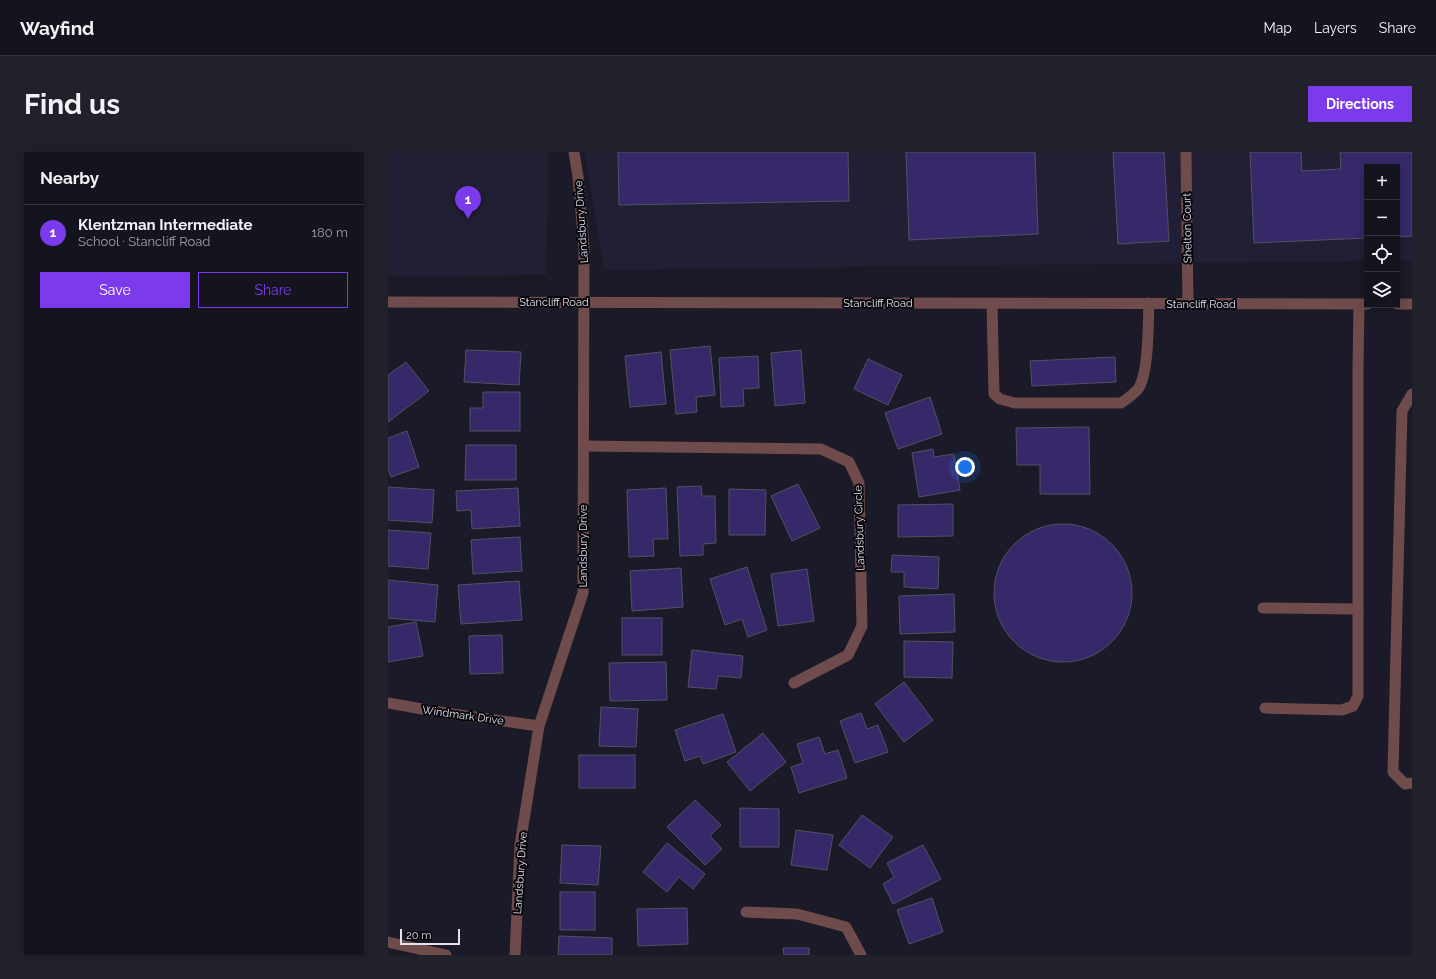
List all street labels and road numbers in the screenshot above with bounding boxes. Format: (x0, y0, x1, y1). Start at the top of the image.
street label: Landsbury Drive (572, 180, 591, 264)
street label: Shelton Court (1180, 193, 1195, 263)
street label: Stancliff Road (519, 296, 589, 309)
street label: Stancliff Road (843, 297, 913, 310)
street label: Stancliff Road (1166, 298, 1236, 311)
street label: Landsbury Circle (851, 484, 867, 571)
street label: Landsbury Drive (577, 504, 590, 587)
street label: Windmark Drive (421, 703, 505, 728)
street label: Landsbury Drive (511, 831, 530, 915)

